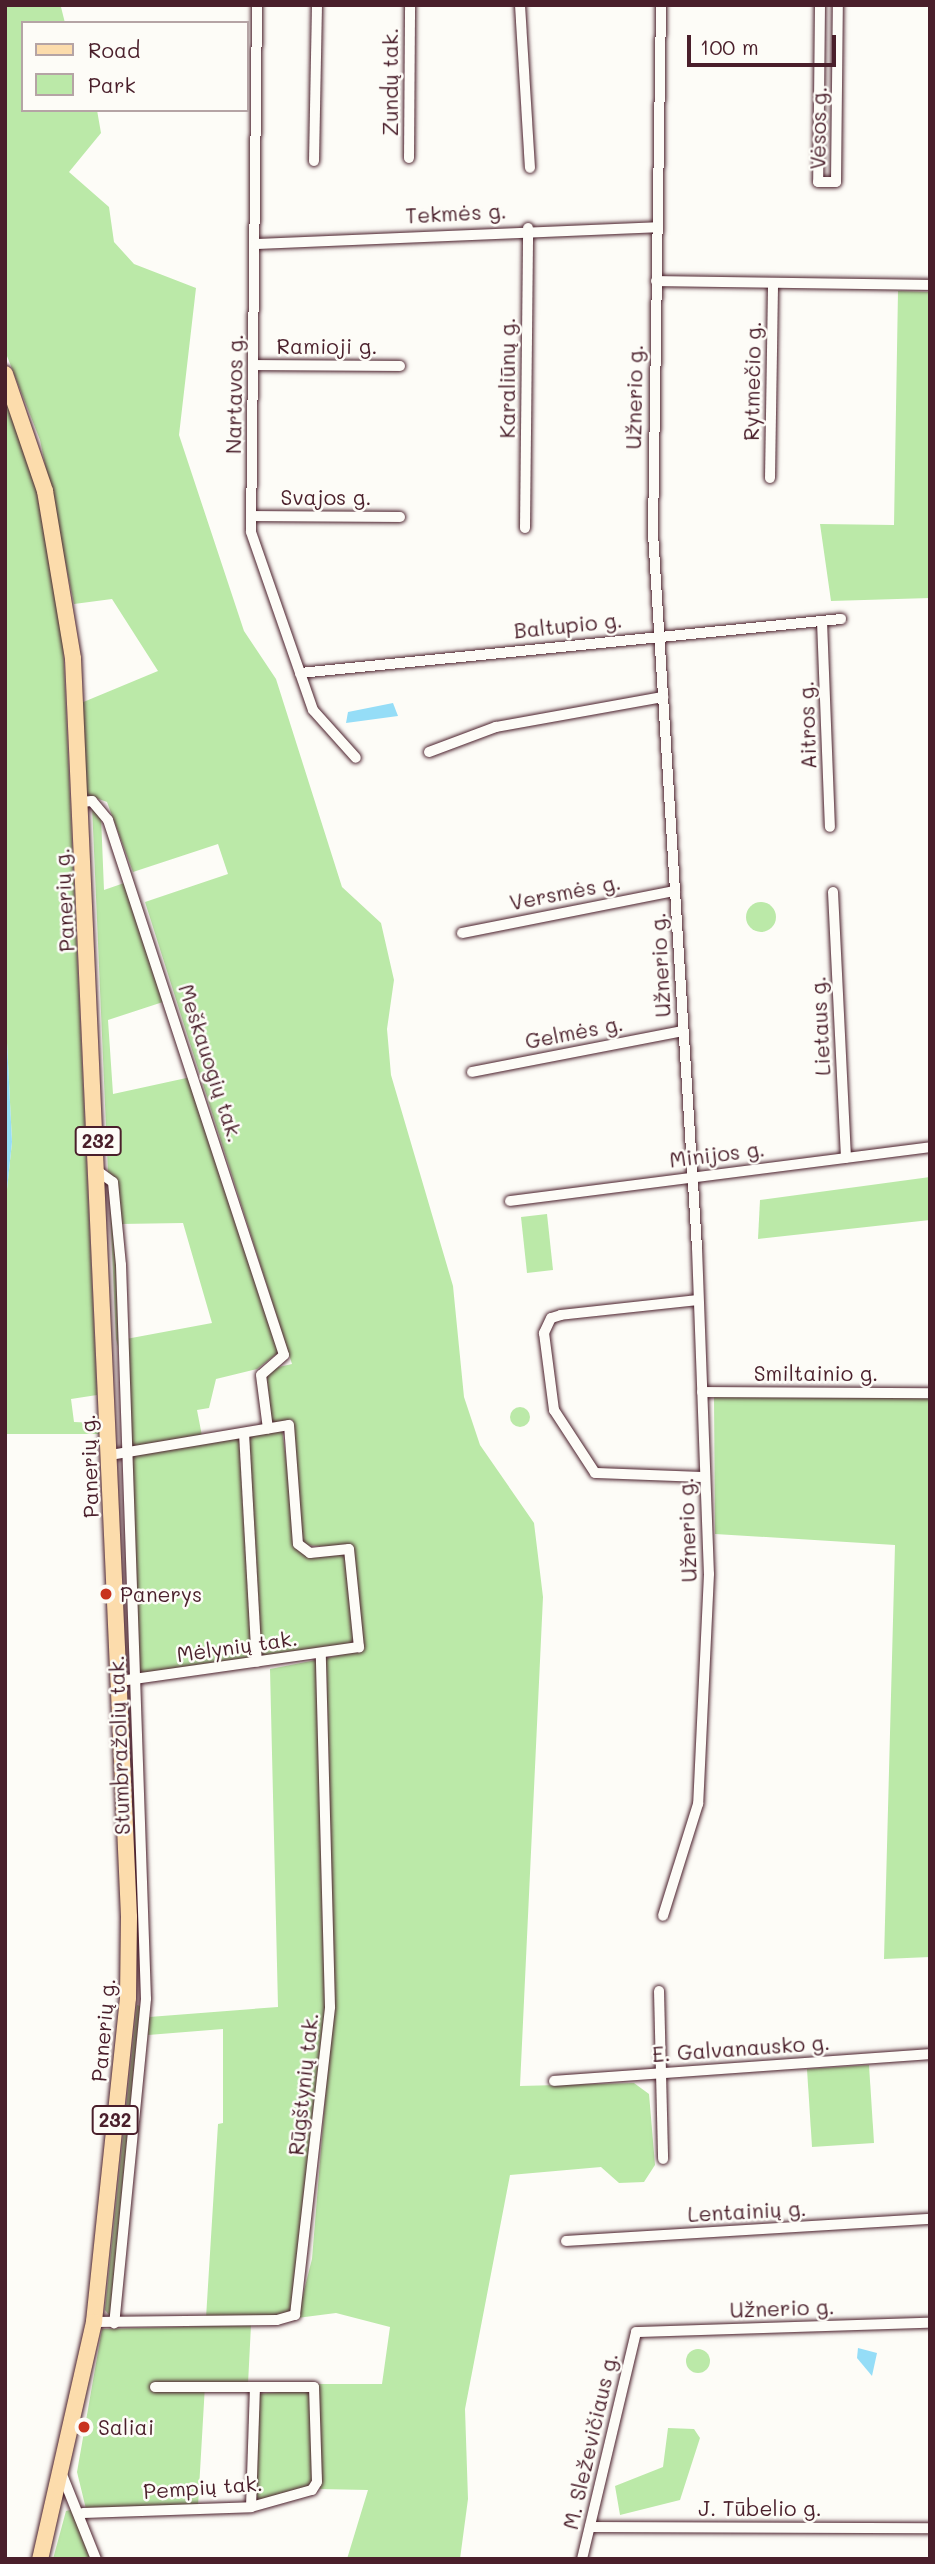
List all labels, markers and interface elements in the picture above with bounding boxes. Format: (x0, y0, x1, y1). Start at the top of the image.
legend (21, 21, 248, 112)
scale bar (690, 21, 839, 65)
street label: Zundų tak. (377, 28, 403, 136)
text: 100 m (700, 33, 759, 60)
text: Road (88, 36, 140, 63)
text: Park (88, 71, 136, 98)
street label: Vėsos g. (805, 86, 831, 170)
street label: Tekmės g. (405, 198, 507, 228)
street label: Karaliūnų g. (494, 318, 520, 438)
street label: Rytmečio g. (738, 321, 766, 441)
street label: Ramioji g. (277, 333, 377, 359)
street label: Nartavos g. (220, 334, 248, 454)
street label: Užnerio g. (620, 344, 648, 450)
street label: Svajos g. (281, 484, 371, 510)
street label: Baltupio g. (512, 607, 624, 643)
street label: Aitros g. (793, 680, 821, 770)
street label: Panerių g. (49, 847, 79, 953)
street label: Versmės g. (507, 869, 623, 915)
street label: Užnerio g. (645, 912, 675, 1018)
street label: Lietaus g. (805, 976, 835, 1076)
street label: Meškauogių tak. (174, 981, 248, 1145)
street label: Gelmės g. (523, 1010, 625, 1054)
road number: 232 (74, 1126, 122, 1156)
street label: Minijos g. (668, 1136, 766, 1172)
street label: Smiltainio g. (754, 1360, 878, 1386)
street label: Panerių g. (75, 1414, 103, 1518)
street label: Užnerio g. (673, 1477, 701, 1583)
place label: Panerys (120, 1581, 202, 1607)
marker: Panerys (98, 1586, 114, 1602)
street label: Mėlynių tak. (175, 1625, 299, 1667)
street label: Stumbražolių tak. (103, 1655, 135, 1835)
street label: Panerių g. (86, 1977, 120, 2083)
street label: Rūgštynių tak. (283, 2011, 323, 2157)
street label: E. Galvanausko g. (651, 2029, 831, 2067)
road number: 232 (90, 2104, 140, 2136)
street label: Lentainių g. (687, 2195, 807, 2227)
street label: Užnerio g. (729, 2294, 835, 2322)
street label: M. Sleževičiaus g. (557, 2350, 623, 2532)
place label: Saliai (98, 2414, 154, 2440)
marker: Saliai (76, 2419, 92, 2435)
street label: Pempių tak. (142, 2470, 264, 2504)
street label: J. Tūbelio g. (698, 2495, 822, 2521)

